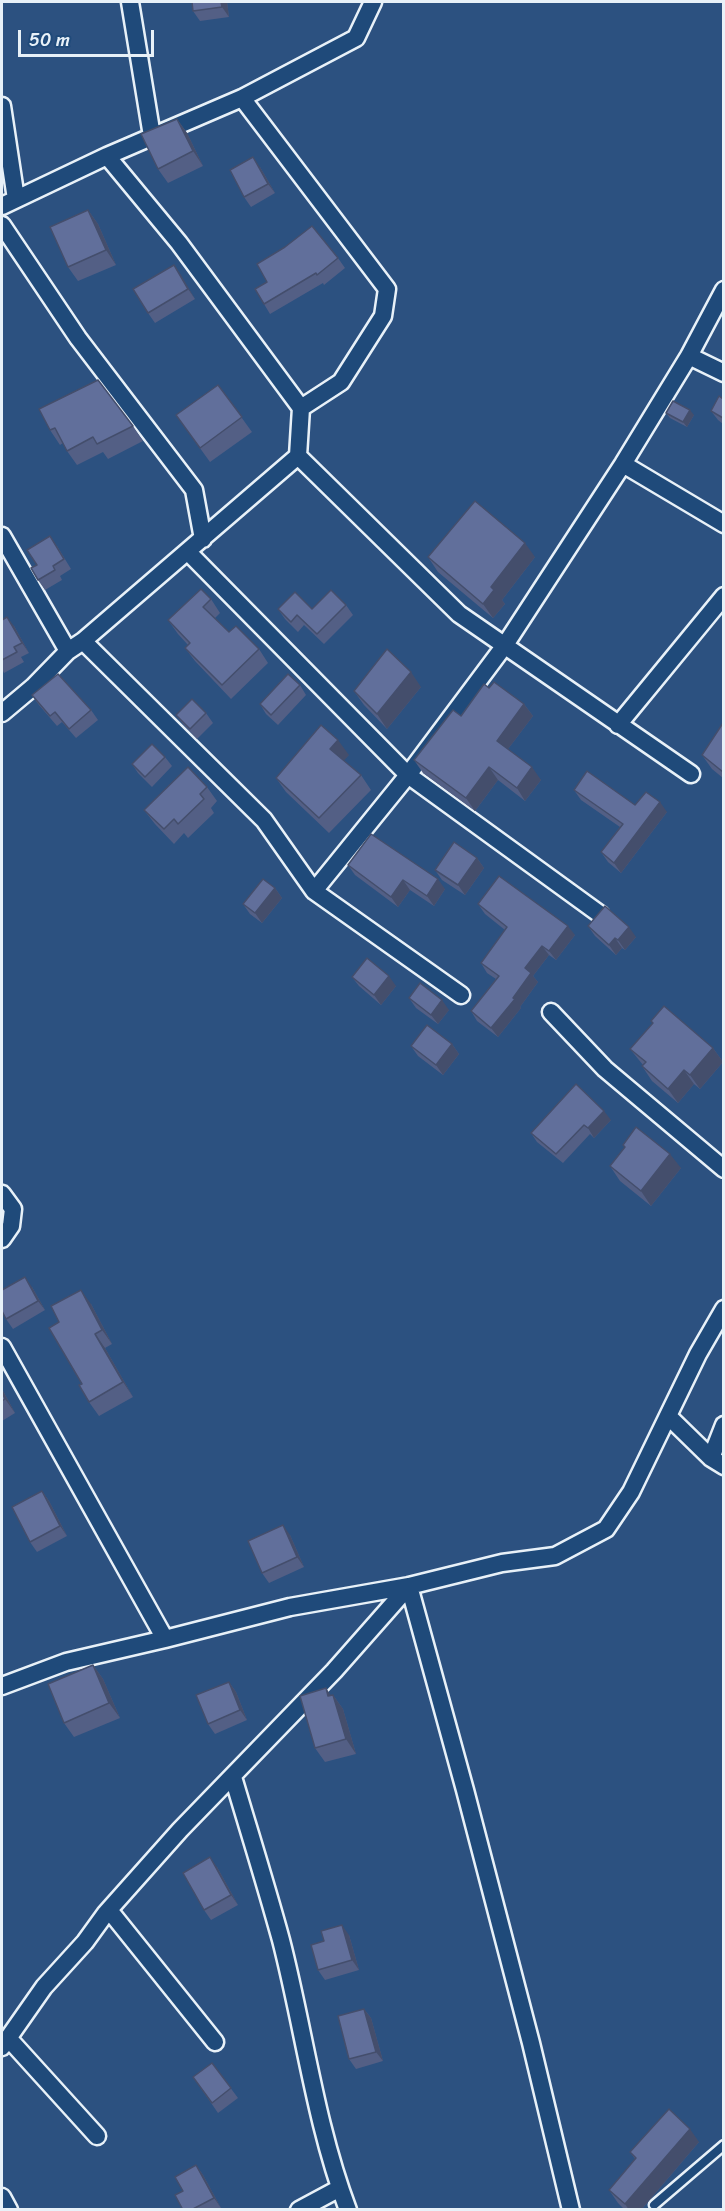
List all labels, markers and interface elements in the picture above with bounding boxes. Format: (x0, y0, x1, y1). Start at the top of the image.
scale bar (21, 18, 158, 56)
text: 50 m (29, 24, 70, 56)

